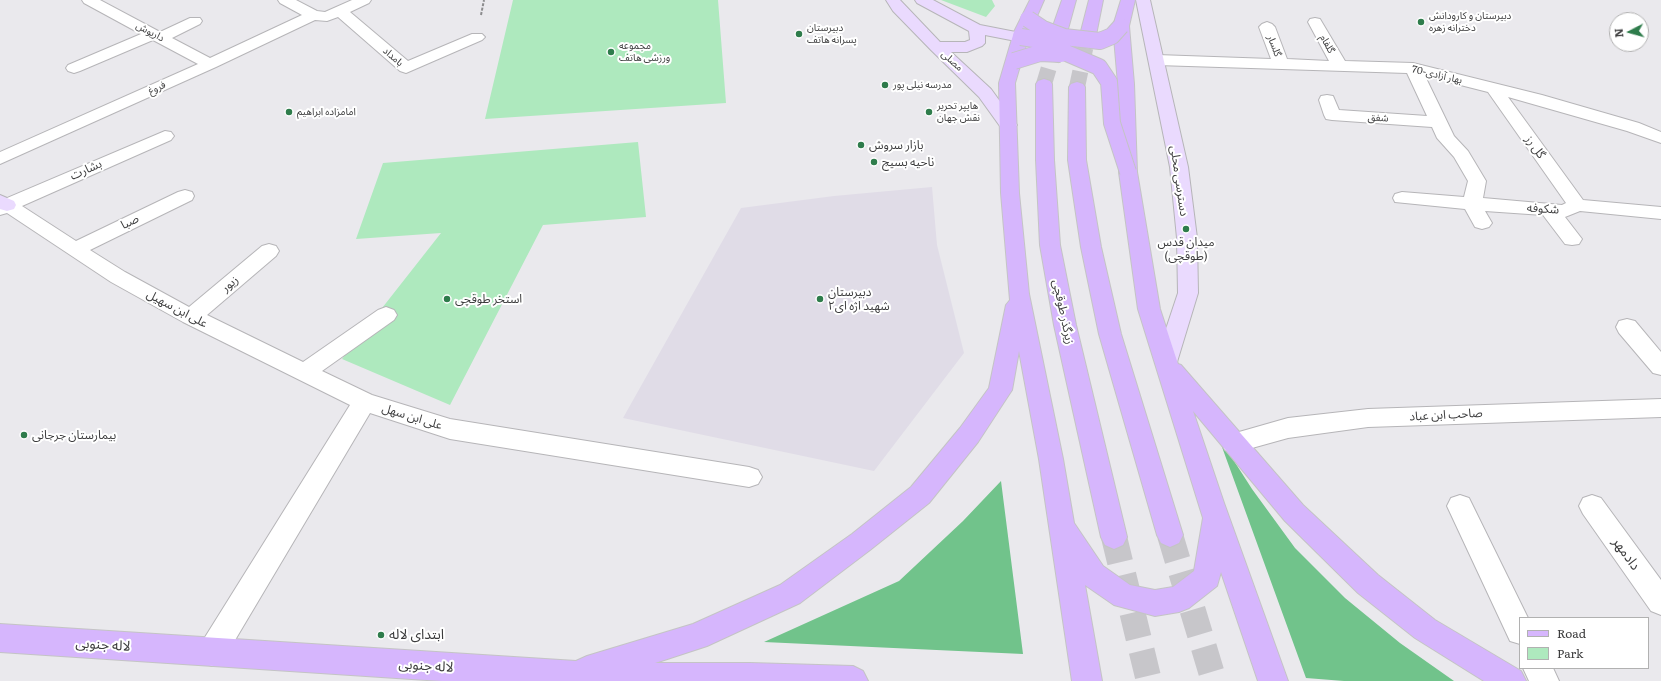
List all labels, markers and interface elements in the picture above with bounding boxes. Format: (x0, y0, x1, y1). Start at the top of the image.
place label: دبیرستان و کارودانش دخترانه زهره (1429, 10, 1511, 34)
north arrow (1609, 12, 1649, 52)
marker: دبیرستان و کارودانش دخترانه زهره (1416, 17, 1426, 27)
street label: داریوش (134, 20, 166, 44)
place label: دبیرستان پسرانه هاتف (807, 22, 857, 46)
text: N (1610, 28, 1626, 39)
marker: دبیرستان پسرانه هاتف (794, 29, 804, 39)
street label: گلفام (1317, 32, 1337, 56)
street label: گلسار (1264, 33, 1284, 59)
place label: مجموعه ورزشی هاتف (619, 40, 670, 64)
street label: بامداد (380, 45, 406, 69)
marker: مجموعه ورزشی هاتف (606, 47, 616, 57)
street label: مصلی (939, 48, 965, 74)
street label: 70-بهار آزادی (1411, 63, 1463, 87)
street label: فروغ (146, 79, 168, 97)
place label: مدرسه نیلی پور (893, 79, 952, 91)
marker: مدرسه نیلی پور (880, 80, 890, 90)
place label: هایپر تحریر نقش جهان (937, 100, 980, 124)
place label: امامزاده ابراهیم (297, 106, 356, 118)
marker: امامزاده ابراهیم (284, 107, 294, 117)
marker: هایپر تحریر نقش جهان (924, 107, 934, 117)
street label: شفق (1367, 111, 1389, 125)
street label: گل رز (1522, 133, 1548, 161)
place label: بازار سروش (869, 138, 924, 152)
marker: بازار سروش (856, 140, 866, 150)
street label: دسترسی محلی (1167, 145, 1191, 217)
place label: ناحیه بسیج (882, 155, 934, 169)
street label: بشارت (68, 157, 104, 183)
marker: ناحیه بسیج (869, 157, 879, 167)
street label: شکوفه (1526, 201, 1560, 217)
street label: صبا (119, 211, 141, 233)
marker: میدان قدس (طوقچی) (1181, 224, 1191, 234)
place label: میدان قدس (طوقچی) (1158, 235, 1214, 263)
street label: زیور (219, 273, 241, 295)
street label: زیرگذر طوقچی (1049, 278, 1077, 346)
place label: دبیرستان شهید اژه ای۲ (828, 285, 890, 313)
street label: علی ابن سهیل (144, 287, 210, 331)
place label: استخر طوقچی (455, 292, 522, 306)
marker: استخر طوقچی (442, 294, 452, 304)
marker: دبیرستان شهید اژه ای۲ (815, 294, 825, 304)
street label: علی ابن سهل (380, 401, 444, 433)
street label: صاحب ابن عباد (1409, 406, 1483, 424)
place label: بیمارستان جرجانی (32, 428, 116, 442)
marker: بیمارستان جرجانی (19, 430, 29, 440)
street label: دادمهر (1608, 534, 1644, 574)
legend (1519, 617, 1649, 669)
text: Road (1557, 624, 1586, 642)
place label: ابتدای لاله (389, 627, 444, 643)
marker: ابتدای لاله (376, 630, 386, 640)
street label: لاله جنوبی (75, 635, 131, 655)
text: Park (1557, 644, 1583, 662)
street label: لاله جنوبی (398, 656, 454, 676)

